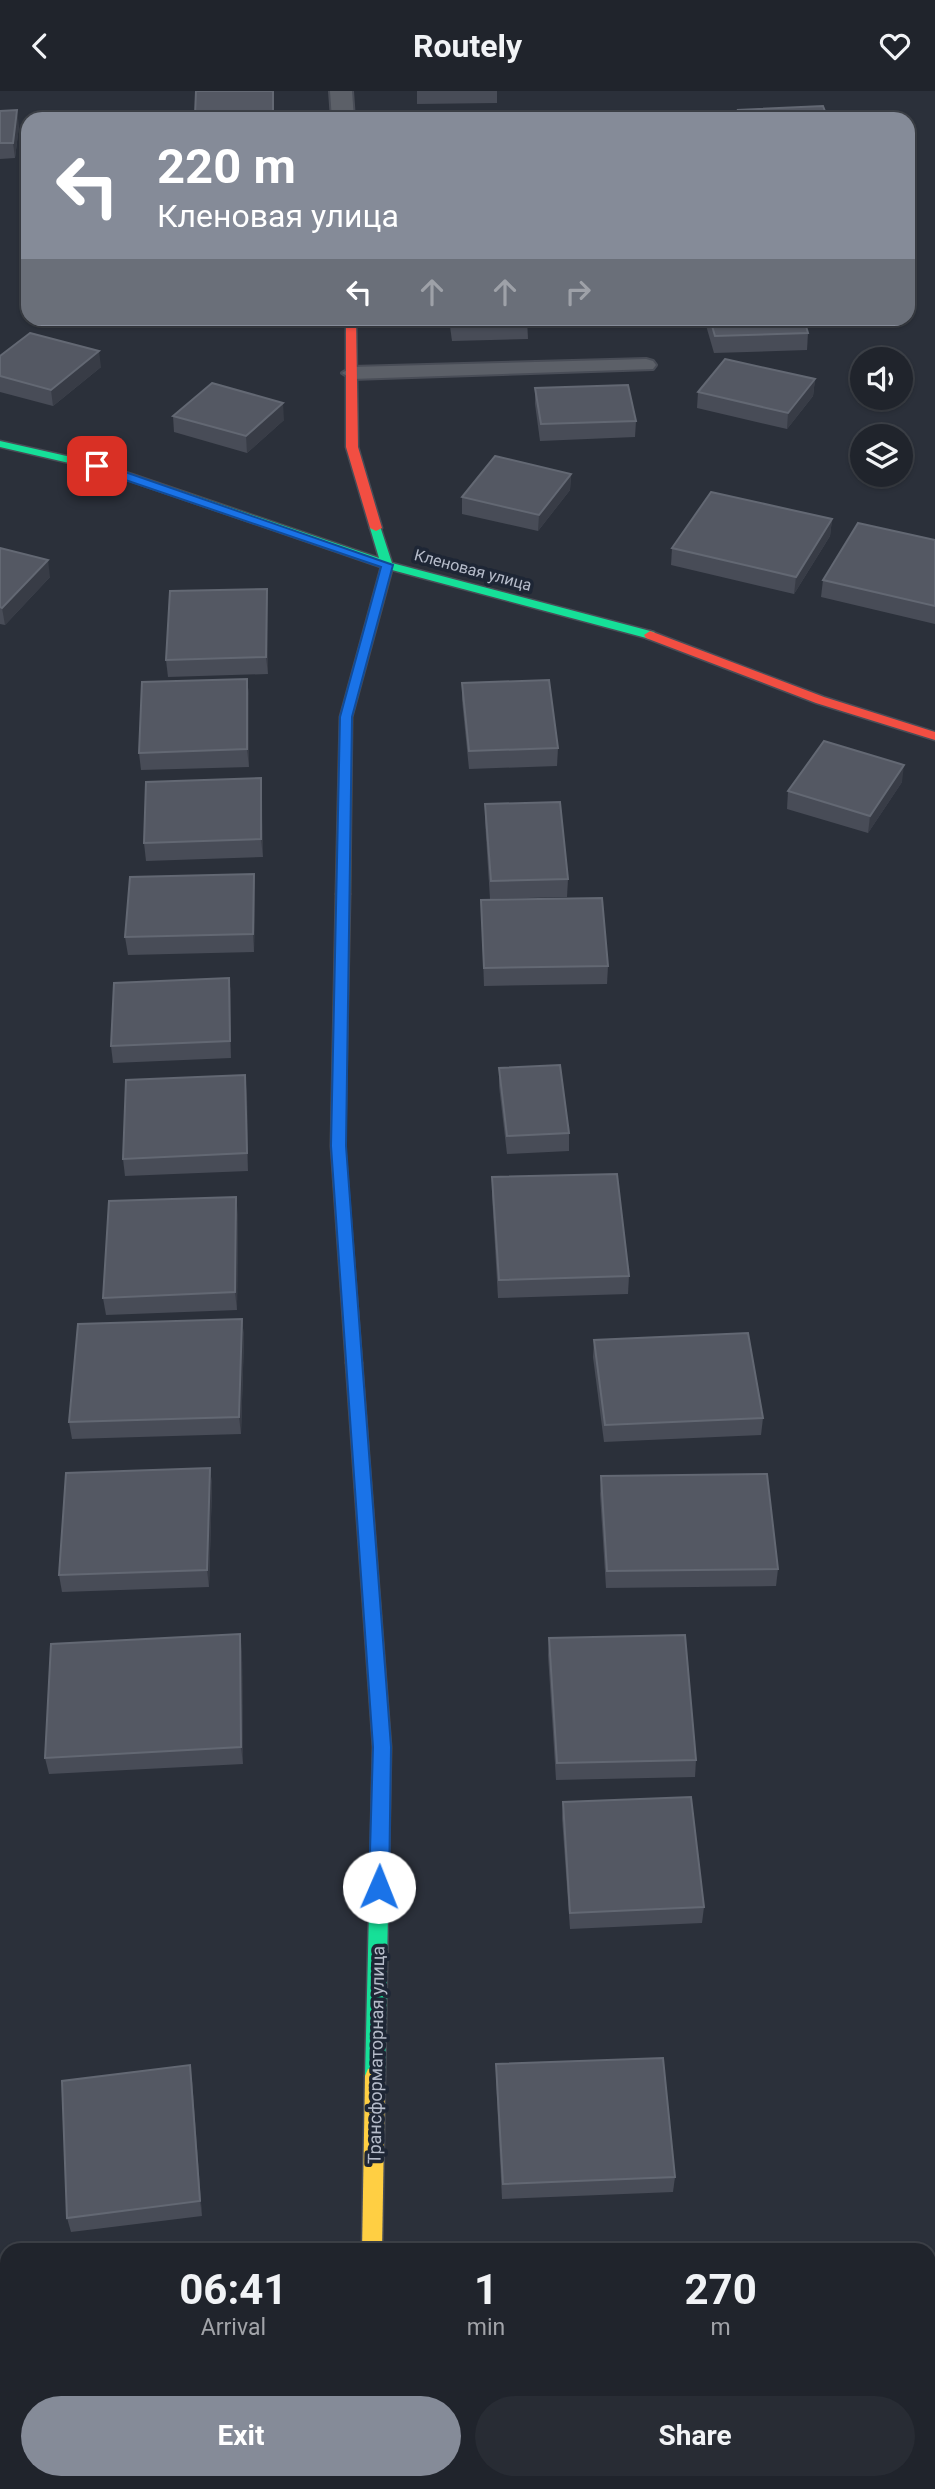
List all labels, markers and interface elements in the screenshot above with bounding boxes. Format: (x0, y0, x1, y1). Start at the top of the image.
icon: back (21, 27, 59, 65)
text: Routely (413, 27, 522, 65)
icon: heart (876, 27, 914, 65)
text: 220 m (157, 138, 296, 195)
icon: left (42, 140, 133, 231)
text: Кленовая улица (157, 197, 399, 235)
icon: left (340, 273, 378, 311)
icon: ahead (413, 273, 451, 311)
icon: ahead (486, 273, 524, 311)
icon: right (559, 273, 597, 311)
map controls (850, 347, 913, 487)
button: sound (850, 347, 913, 410)
button: layers (850, 424, 913, 487)
pin (67, 436, 127, 496)
icon: arrive (78, 447, 116, 485)
street label: Кленовая улица (412, 545, 534, 595)
position arrow (342, 1850, 416, 1924)
street label: Трансформаторная улица (364, 1946, 388, 2164)
text: 06:41 (179, 2265, 287, 2314)
text: 1 (474, 2265, 498, 2314)
text: 270 (684, 2265, 757, 2314)
text: Arrival (201, 2314, 266, 2341)
text: min (467, 2314, 505, 2341)
text: m (711, 2314, 731, 2341)
button: Exit (21, 2396, 461, 2476)
button: Share (475, 2396, 915, 2476)

